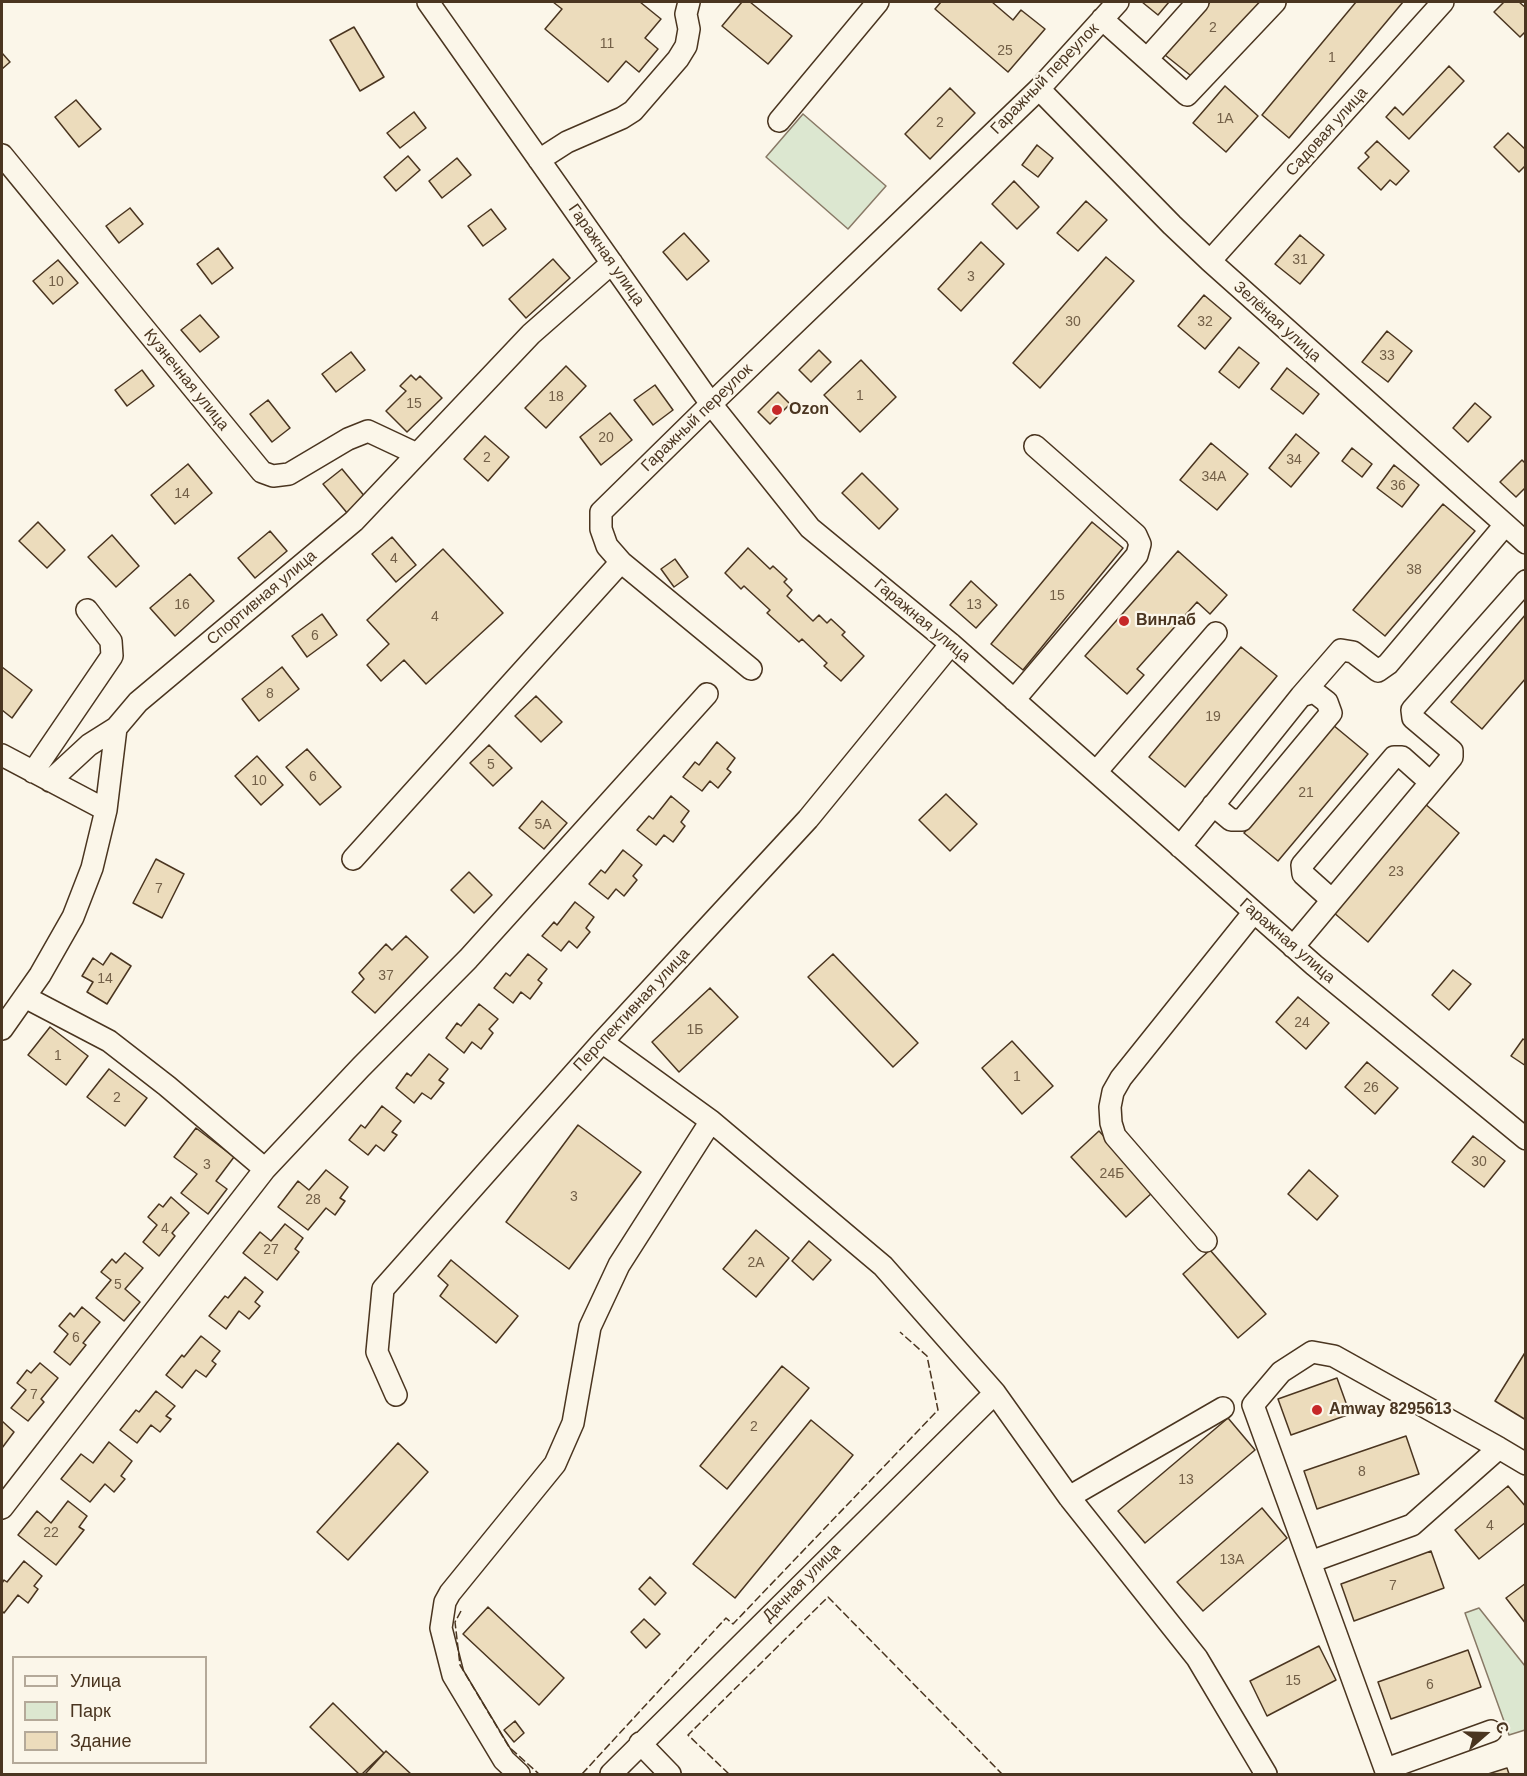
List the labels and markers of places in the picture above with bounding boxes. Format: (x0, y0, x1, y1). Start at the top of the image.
place label: Ozon (789, 400, 829, 420)
marker: Ozon (770, 403, 784, 417)
place label: Винлаб (1136, 611, 1196, 631)
marker: Винлаб (1117, 614, 1131, 628)
place label: Amway 8295613 (1329, 1400, 1452, 1420)
marker: Amway 8295613 (1310, 1403, 1324, 1417)

